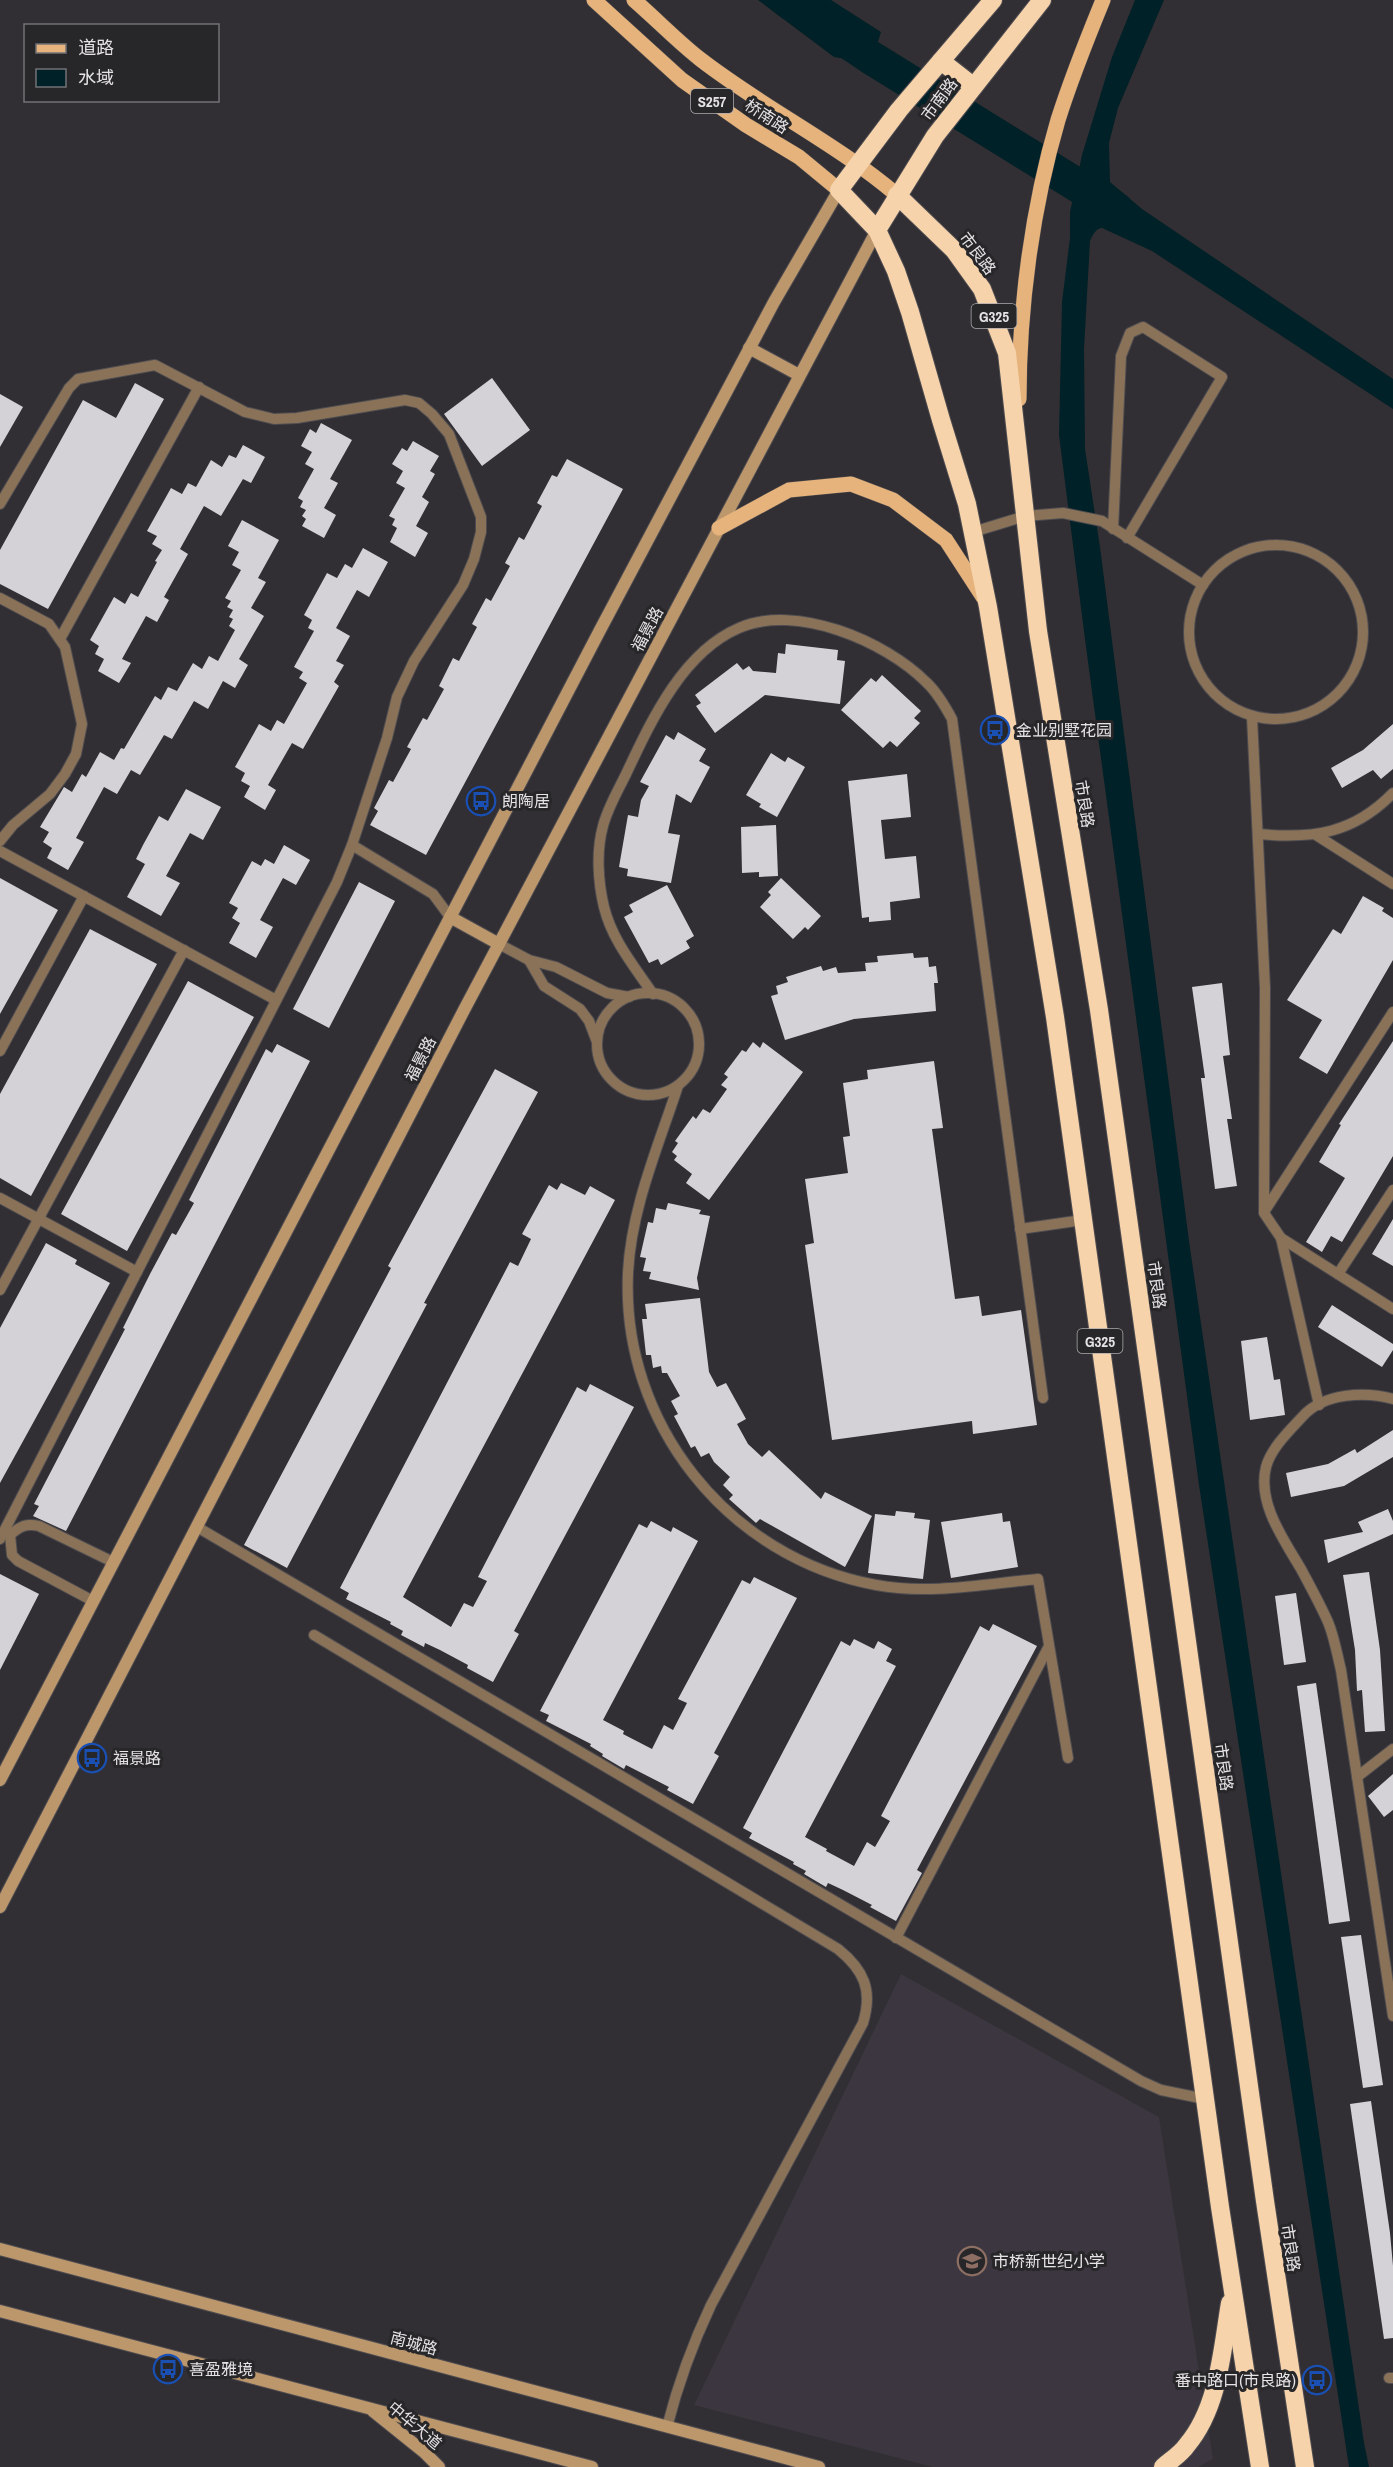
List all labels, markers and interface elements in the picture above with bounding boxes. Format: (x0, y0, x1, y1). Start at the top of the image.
legend (24, 24, 219, 102)
text: 道路 (78, 35, 114, 60)
text: 水域 (78, 65, 114, 90)
street label: 市南路 (916, 73, 962, 125)
road number: S257 (691, 89, 733, 113)
street label: 桥南路 (741, 94, 793, 138)
street label: 市良路 (955, 227, 1001, 279)
road number: G325 (972, 304, 1016, 328)
street label: 福景路 (626, 603, 668, 655)
bus stop icon: 金业别墅花园 (979, 714, 1011, 746)
place label: 金业别墅花园 (1016, 719, 1112, 741)
street label: 市良路 (1070, 779, 1100, 829)
bus stop icon: 朗陶居 (465, 785, 497, 817)
place label: 朗陶居 (502, 790, 550, 812)
street label: 福景路 (399, 1033, 441, 1085)
street label: 市良路 (1143, 1260, 1171, 1310)
road number: G325 (1078, 1329, 1122, 1353)
bus stop icon: 福景路 (76, 1742, 108, 1774)
street label: 市良路 (1210, 1742, 1238, 1792)
place label: 福景路 (113, 1747, 161, 1769)
street label: 市良路 (1276, 2223, 1306, 2273)
school or university icon: 市桥新世纪小学 (956, 2245, 988, 2277)
place label: 市桥新世纪小学 (993, 2250, 1105, 2272)
street label: 南城路 (388, 2326, 440, 2360)
bus stop icon: 喜盈雅境 (152, 2353, 184, 2385)
place label: 喜盈雅境 (189, 2358, 253, 2380)
bus stop icon: 番中路口(市良路) (1301, 2364, 1333, 2396)
place label: 番中路口(市良路) (1175, 2369, 1296, 2391)
street label: 中华大道 (383, 2396, 447, 2454)

